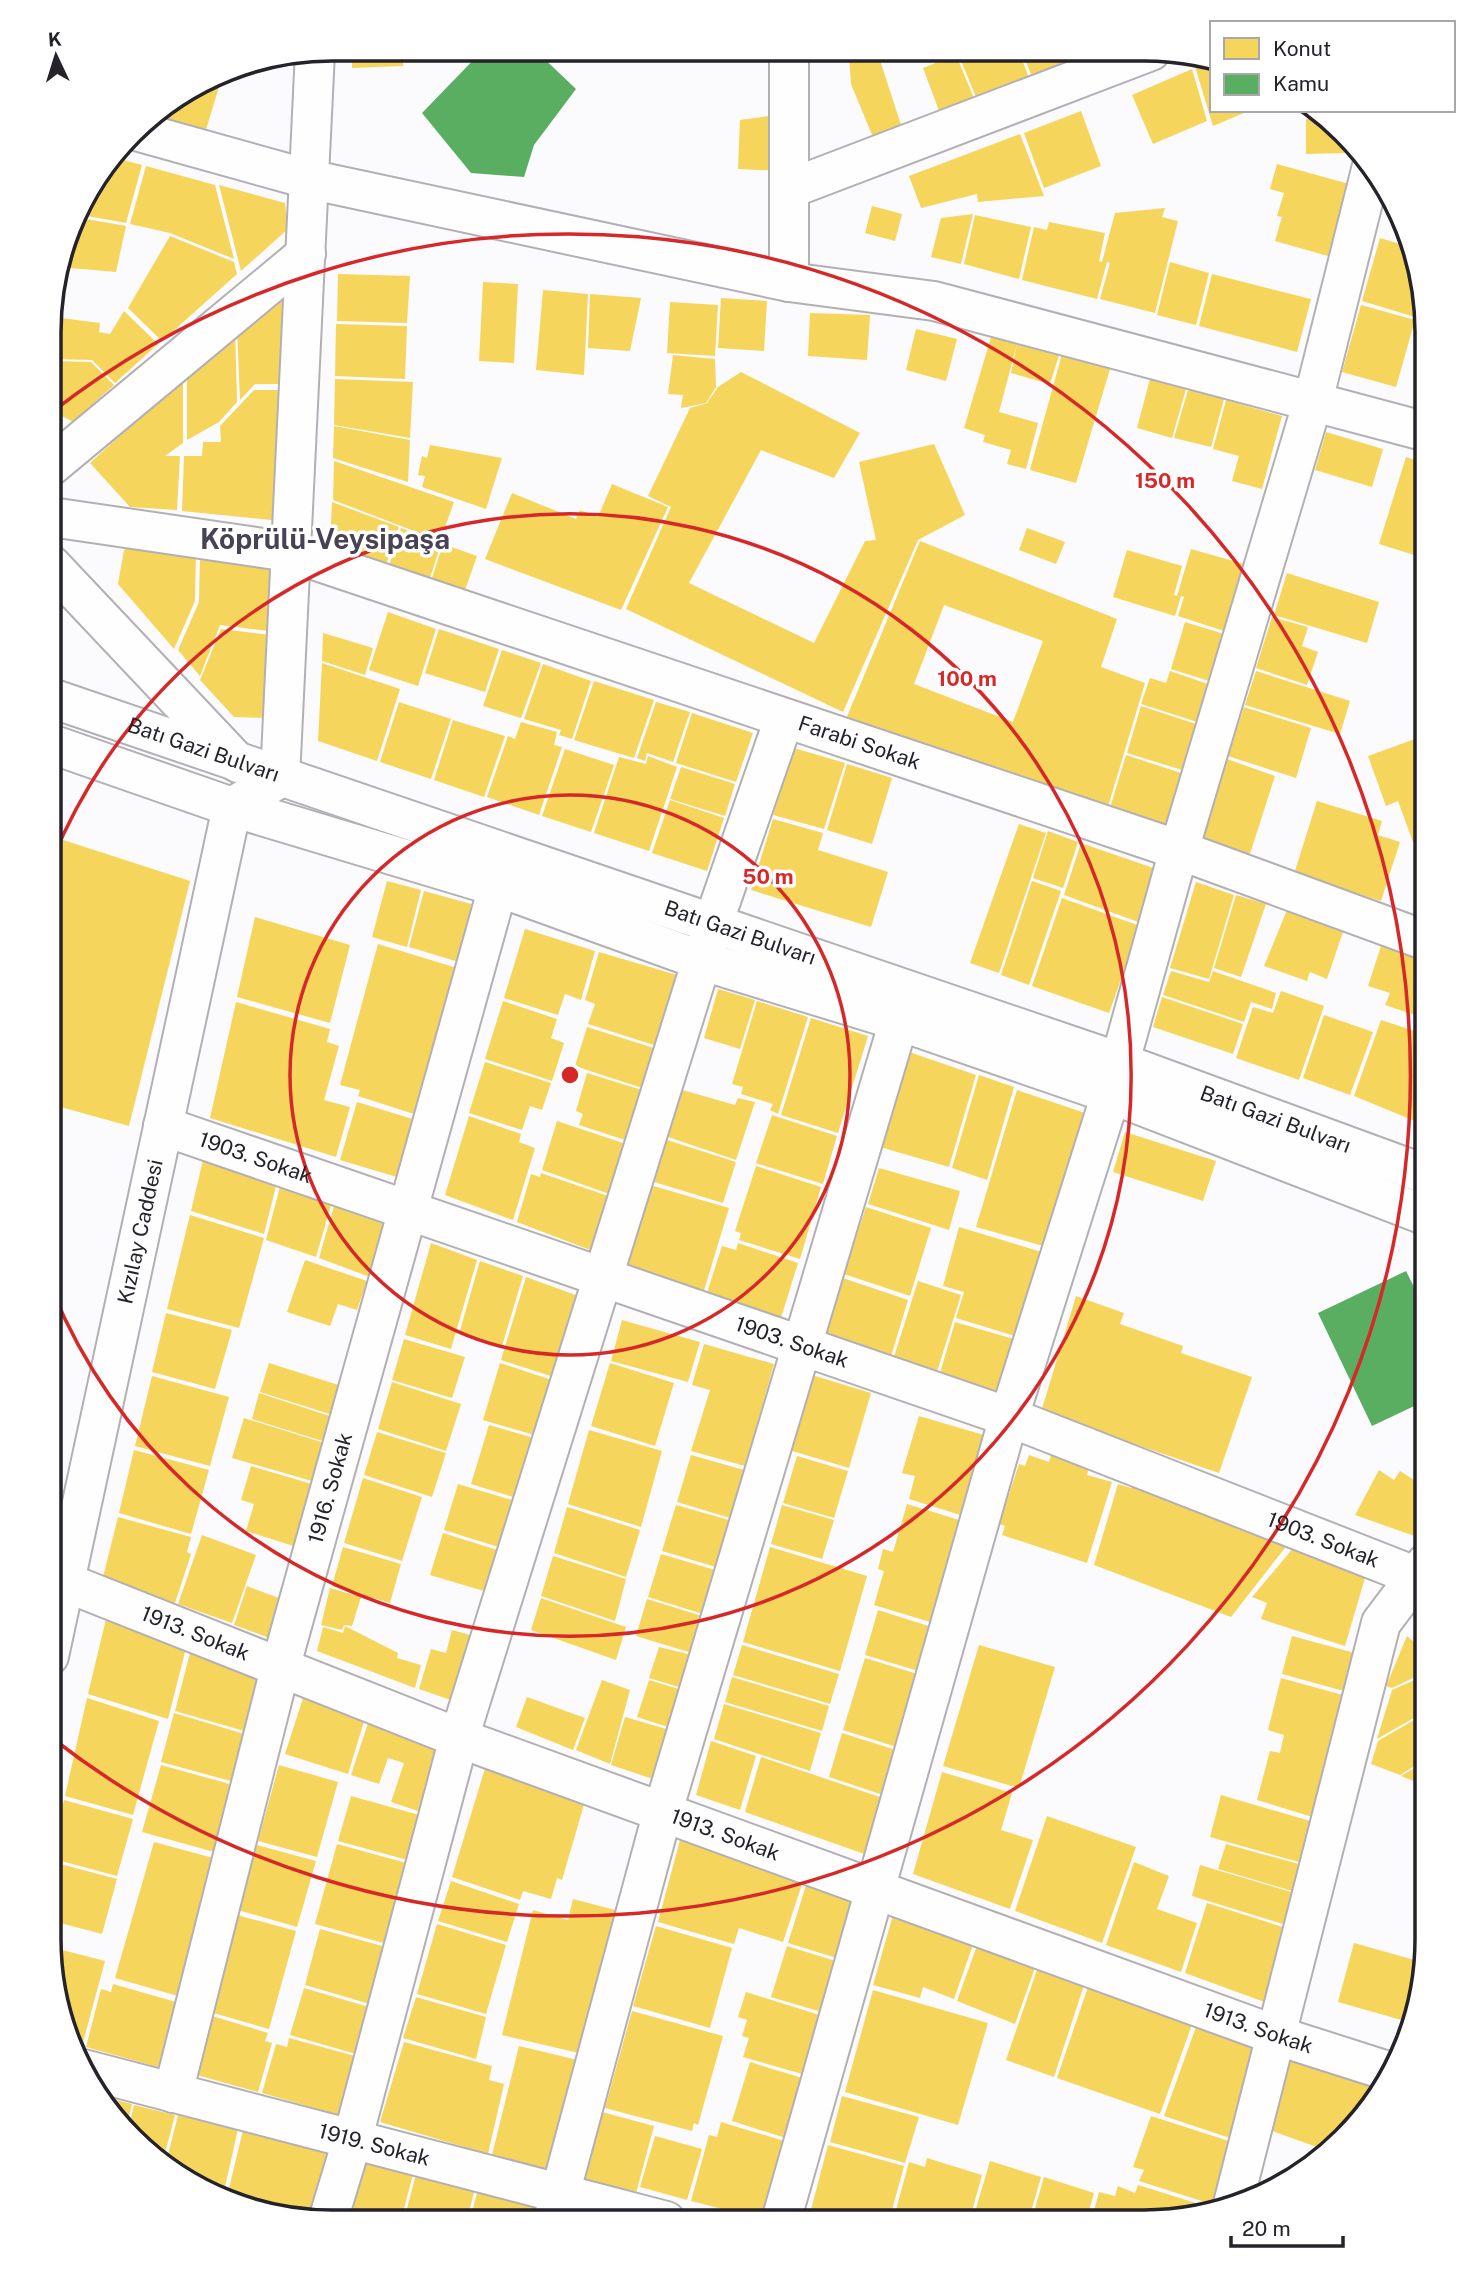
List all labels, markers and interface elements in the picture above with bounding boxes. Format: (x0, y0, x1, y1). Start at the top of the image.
north arrow (21, 21, 91, 91)
legend (1210, 21, 1455, 112)
text: K (47, 28, 63, 50)
text: Konut (1273, 36, 1331, 61)
text: Kamu (1273, 71, 1329, 96)
text: 150 m (1135, 468, 1195, 493)
district label: Köprülü-Veysipaşa (200, 522, 450, 555)
text: 100 m (937, 666, 997, 691)
street label: Farabi Sokak (795, 710, 924, 774)
street label: Batı Gazi Bulvarı (124, 712, 283, 787)
text: 50 m (742, 864, 794, 889)
street label: Batı Gazi Bulvarı (661, 895, 819, 970)
centre of rings (558, 1063, 582, 1087)
street label: Batı Gazi Bulvarı (1197, 1080, 1354, 1158)
street label: 1903. Sokak (196, 1126, 316, 1188)
street label: Kızılay Caddesi (112, 1157, 168, 1306)
street label: 1903. Sokak (732, 1311, 852, 1373)
street label: 1916. Sokak (302, 1430, 357, 1546)
street label: 1903. Sokak (1264, 1506, 1383, 1573)
street label: 1913. Sokak (138, 1600, 253, 1666)
street label: 1913. Sokak (667, 1803, 783, 1866)
street label: 1913. Sokak (1200, 1997, 1316, 2058)
street label: 1919. Sokak (316, 2118, 433, 2171)
scale bar (1231, 2204, 1343, 2248)
text: 20 m (1242, 2216, 1291, 2241)

